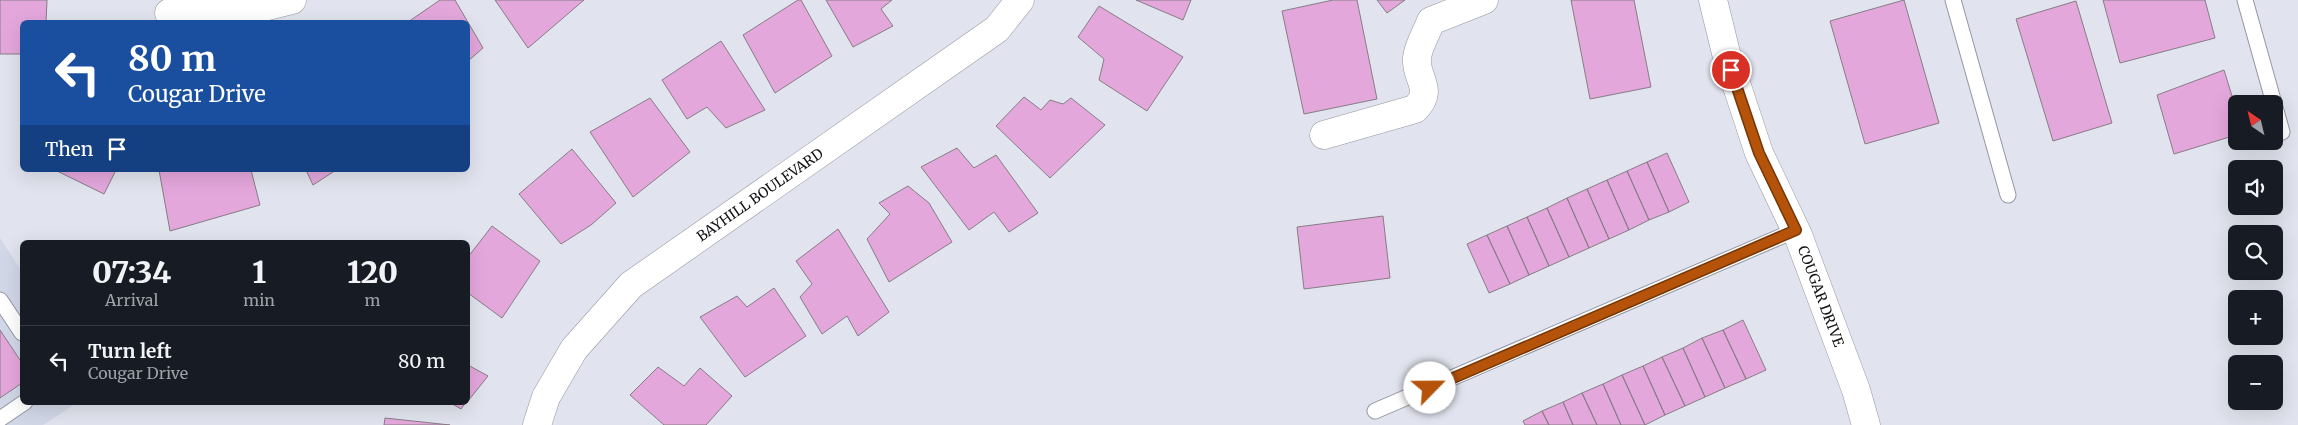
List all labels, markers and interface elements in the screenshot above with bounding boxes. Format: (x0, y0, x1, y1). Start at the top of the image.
text: 80 m (128, 37, 216, 81)
icon: left (45, 40, 110, 105)
pin (1710, 49, 1752, 91)
icon: arrive (1717, 56, 1745, 84)
text: Cougar Drive (128, 80, 266, 108)
north arrow (2228, 95, 2282, 150)
map controls (2228, 95, 2283, 410)
icon: arrive (103, 135, 131, 163)
text: Then (45, 137, 93, 161)
street label: BAYHILL BOULEVARD (693, 144, 827, 245)
button: sound (2228, 160, 2283, 215)
button: search (2228, 225, 2283, 280)
street label: COUGAR DRIVE (1794, 243, 1848, 349)
text: 07:34 (92, 253, 171, 291)
text: 1 (252, 253, 266, 291)
text: 120 (347, 253, 398, 291)
text: Arrival (105, 290, 158, 310)
text: min (243, 290, 275, 310)
text: m (365, 290, 380, 310)
button: + (2228, 290, 2283, 345)
text: Turn left (88, 339, 172, 363)
icon: left (45, 347, 73, 375)
text: 80 m (398, 349, 445, 373)
button: − (2228, 355, 2283, 410)
position arrow (1403, 361, 1455, 413)
text: Cougar Drive (88, 363, 188, 383)

